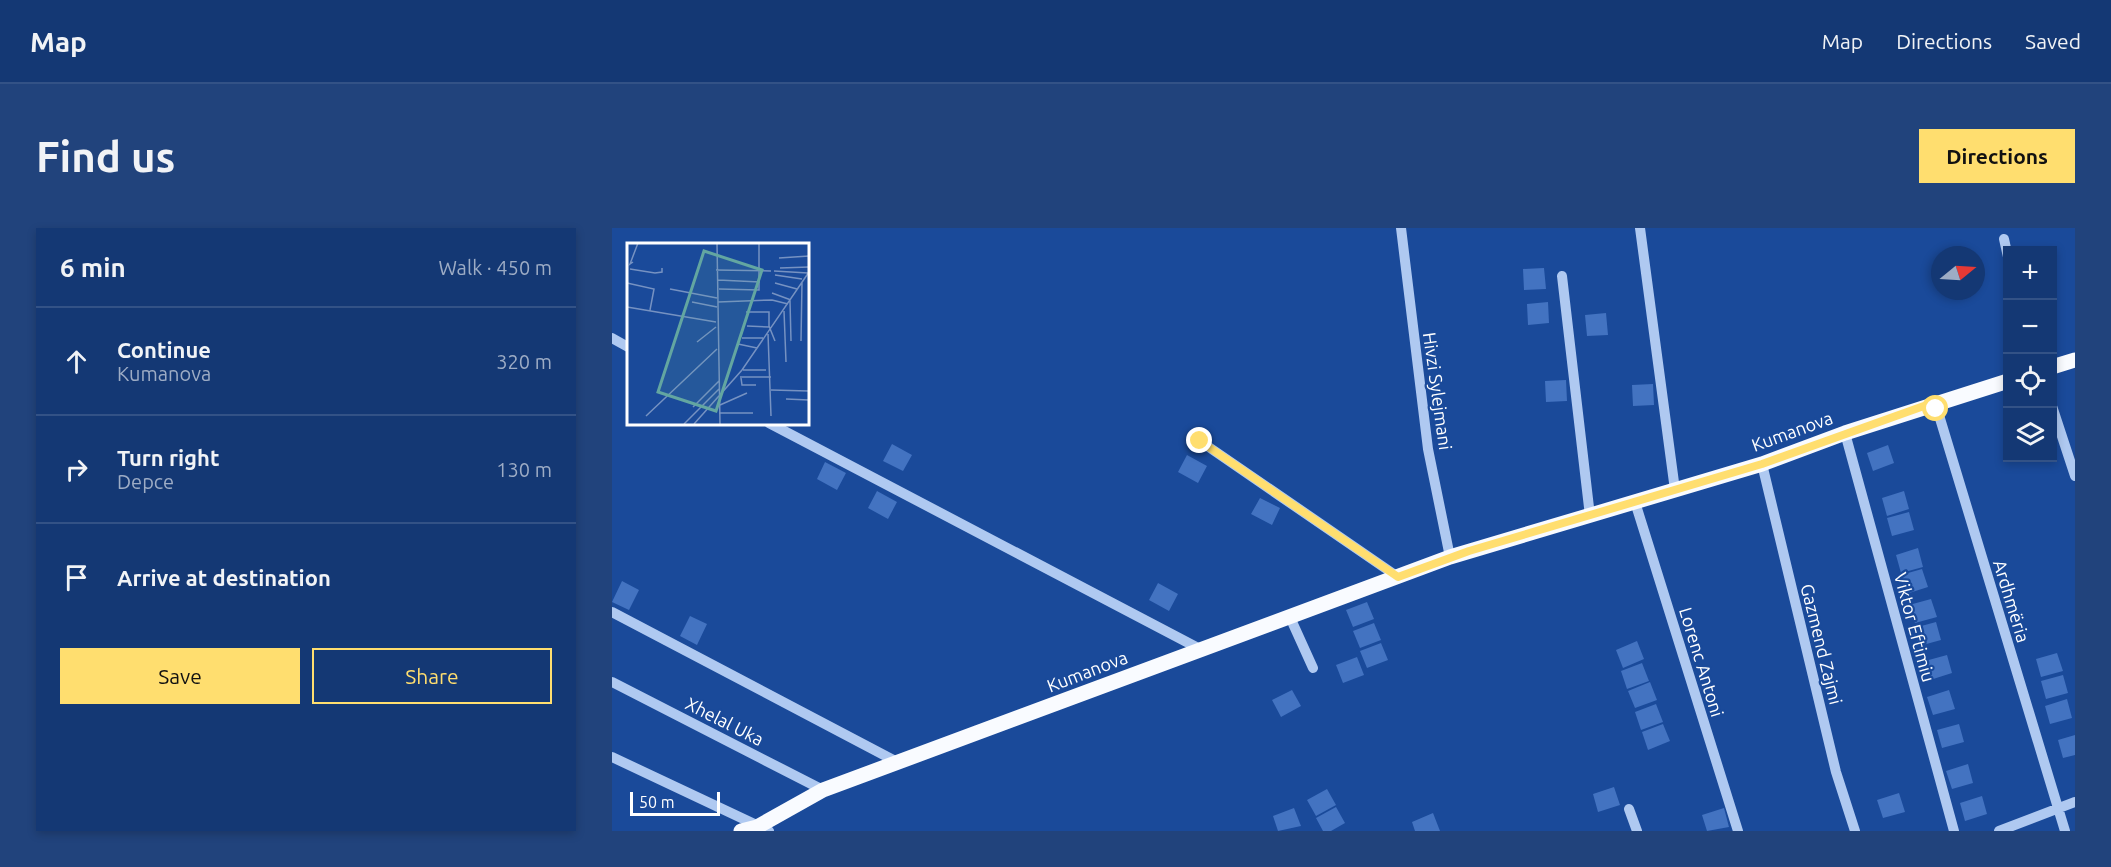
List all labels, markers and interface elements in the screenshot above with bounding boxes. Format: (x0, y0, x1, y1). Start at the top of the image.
text: Map (30, 26, 87, 57)
text: Map (1822, 29, 1863, 53)
text: Directions (1896, 29, 1992, 53)
text: Saved (2025, 29, 2081, 53)
button: Directions (1919, 129, 2075, 183)
text: Find us (36, 133, 175, 180)
inset map (627, 243, 808, 424)
north arrow (1931, 246, 1985, 300)
map controls (2003, 246, 2057, 462)
button: + (2003, 246, 2057, 300)
text: 6 min (60, 253, 126, 282)
text: Walk · 450 m (439, 256, 552, 279)
button: − (2003, 300, 2057, 354)
street label: Hivzi Sylejmani (1420, 331, 1456, 451)
text: Continue (117, 337, 211, 362)
icon: ahead (60, 345, 93, 378)
text: 320 m (496, 350, 552, 373)
button: locate (2003, 354, 2057, 408)
text: Kumanova (117, 362, 211, 385)
route start (1922, 395, 1948, 421)
street label: Kumanova (1749, 407, 1835, 455)
button: layers (2003, 408, 2057, 462)
route end (1186, 427, 1212, 453)
text: Turn right (117, 445, 219, 470)
icon: right (60, 453, 93, 486)
text: 130 m (496, 458, 552, 481)
text: Depce (117, 470, 174, 493)
street label: Ardhmëria (1990, 557, 2034, 645)
icon: arrive (60, 561, 93, 594)
text: Arrive at destination (117, 565, 331, 590)
street label: Viktor Eftimiu (1891, 570, 1939, 684)
street label: Gazmend Zajmi (1797, 582, 1847, 706)
street label: Lorenc Antoni (1676, 605, 1728, 719)
street label: Kumanova (1044, 646, 1130, 696)
button: Save (60, 648, 300, 704)
button: Share (312, 648, 552, 704)
street label: Xhelal Uka (683, 693, 767, 749)
scale bar (630, 789, 720, 816)
text: 50 m (639, 793, 675, 811)

